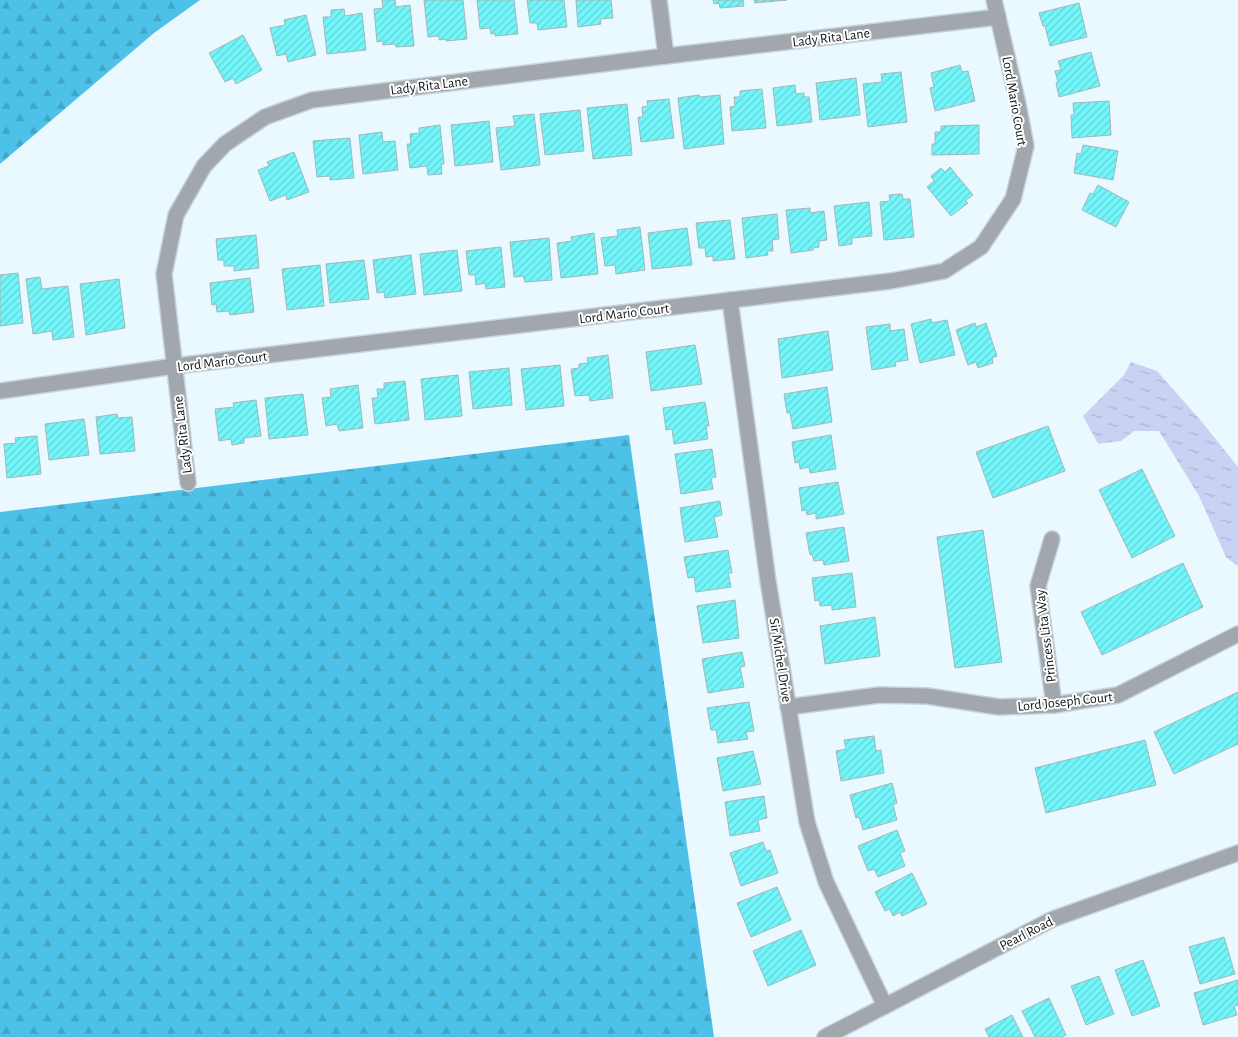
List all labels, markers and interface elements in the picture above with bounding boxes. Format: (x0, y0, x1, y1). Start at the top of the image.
street label: Lady Rita Lane (792, 26, 871, 50)
street label: Lord Mario Court (999, 55, 1029, 148)
street label: Lady Rita Lane (390, 74, 469, 98)
street label: Lord Mario Court (578, 301, 670, 326)
street label: Lord Mario Court (176, 349, 268, 374)
street label: Lady Rita Lane (171, 395, 195, 474)
street label: Princess Lita Way (1033, 589, 1059, 683)
street label: Sir Michel Drive (766, 617, 794, 703)
street label: Lord Joseph Court (1017, 690, 1114, 714)
street label: Pearl Road (998, 915, 1055, 953)

